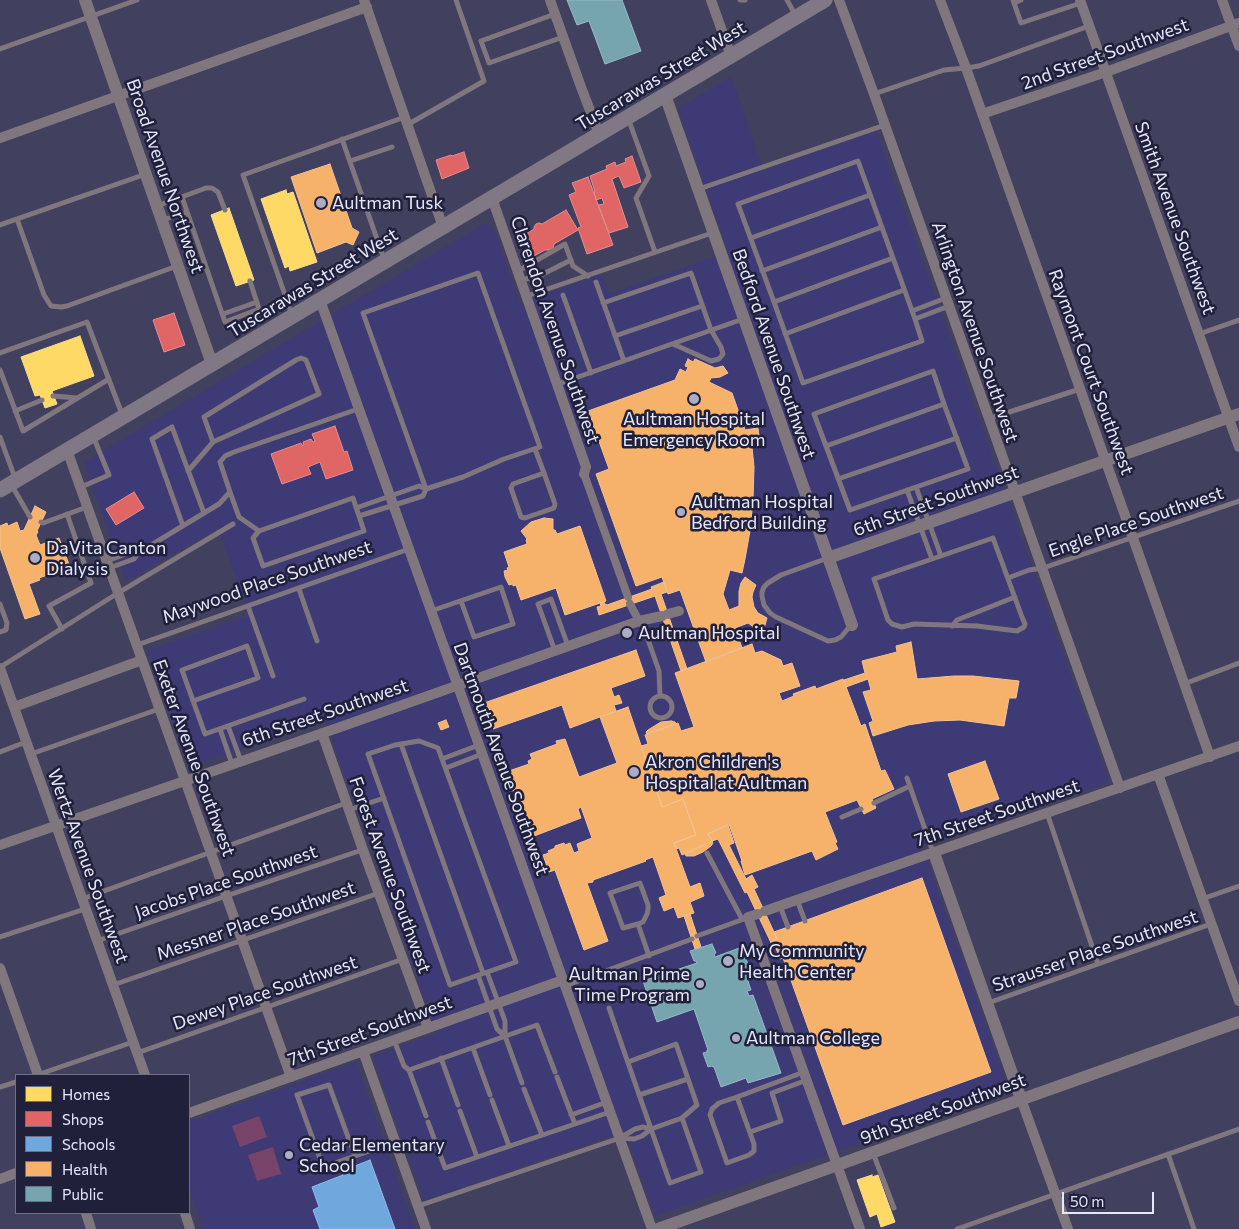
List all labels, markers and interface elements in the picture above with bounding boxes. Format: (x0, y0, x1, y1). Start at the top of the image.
street label: 2nd Street Southwest (1018, 14, 1192, 94)
street label: Tuscarawas Street West (572, 17, 750, 135)
street label: Broad Avenue Northwest (122, 76, 208, 276)
street label: Smith Avenue Southwest (1130, 119, 1220, 317)
place label: Aultman Tusk (332, 192, 443, 214)
marker: Aultman Tusk (314, 196, 328, 210)
street label: Clarendon Avenue Southwest (506, 213, 604, 447)
street label: Arlington Avenue Southwest (927, 219, 1023, 445)
street label: Tuscarawas Street West (224, 224, 402, 342)
street label: Bedford Avenue Southwest (728, 246, 820, 462)
street label: Raymont Court Southwest (1044, 266, 1138, 478)
marker: Aultman Hospital Emergency Room (687, 392, 701, 406)
place label: Aultman Hospital Emergency Room (623, 408, 765, 450)
street label: 6th Street Southwest (850, 461, 1022, 541)
street label: Engle Place Southwest (1046, 482, 1226, 562)
place label: Aultman Hospital Bedford Building (691, 491, 833, 534)
marker: Aultman Hospital Bedford Building (675, 506, 687, 518)
street label: Maywood Place Southwest (159, 536, 375, 628)
place label: DaVita Canton Dialysis (46, 537, 166, 580)
marker: DaVita Canton Dialysis (28, 551, 42, 565)
place label: Aultman Hospital (638, 622, 780, 644)
marker: Aultman Hospital (620, 626, 634, 640)
street label: Dartmouth Avenue Southwest (449, 640, 553, 878)
street label: Exeter Avenue Southwest (148, 657, 240, 859)
street label: 6th Street Southwest (239, 674, 411, 752)
place label: Akron Children's Hospital at Aultman (645, 751, 807, 794)
marker: Akron Children's Hospital at Aultman (627, 765, 641, 779)
street label: Wertz Avenue Southwest (43, 766, 133, 966)
street label: Forest Avenue Southwest (344, 774, 436, 976)
street label: 7th Street Southwest (912, 775, 1082, 851)
street label: Jacobs Place Southwest (132, 841, 320, 923)
street label: Messner Place Southwest (154, 877, 358, 965)
street label: Strausser Place Southwest (989, 906, 1201, 996)
place label: My Community Health Center (739, 940, 865, 982)
street label: Dewey Place Southwest (170, 951, 360, 1035)
marker: My Community Health Center (721, 954, 735, 968)
place label: Aultman Prime Time Program (569, 963, 690, 1006)
marker: Aultman Prime Time Program (694, 978, 706, 990)
street label: 7th Street Southwest (285, 991, 455, 1071)
place label: Aultman College (746, 1027, 880, 1049)
marker: Aultman College (730, 1032, 742, 1044)
street label: 9th Street Southwest (857, 1069, 1029, 1149)
legend (15, 1074, 190, 1214)
text: Homes (62, 1085, 110, 1103)
text: Shops (62, 1110, 104, 1128)
place label: Cedar Elementary School (299, 1134, 445, 1176)
text: Schools (62, 1135, 115, 1153)
marker: Cedar Elementary School (283, 1149, 295, 1161)
text: Health (62, 1160, 108, 1178)
scale bar (1064, 1182, 1156, 1214)
text: Public (62, 1185, 104, 1203)
text: 50 m (1070, 1192, 1104, 1210)

